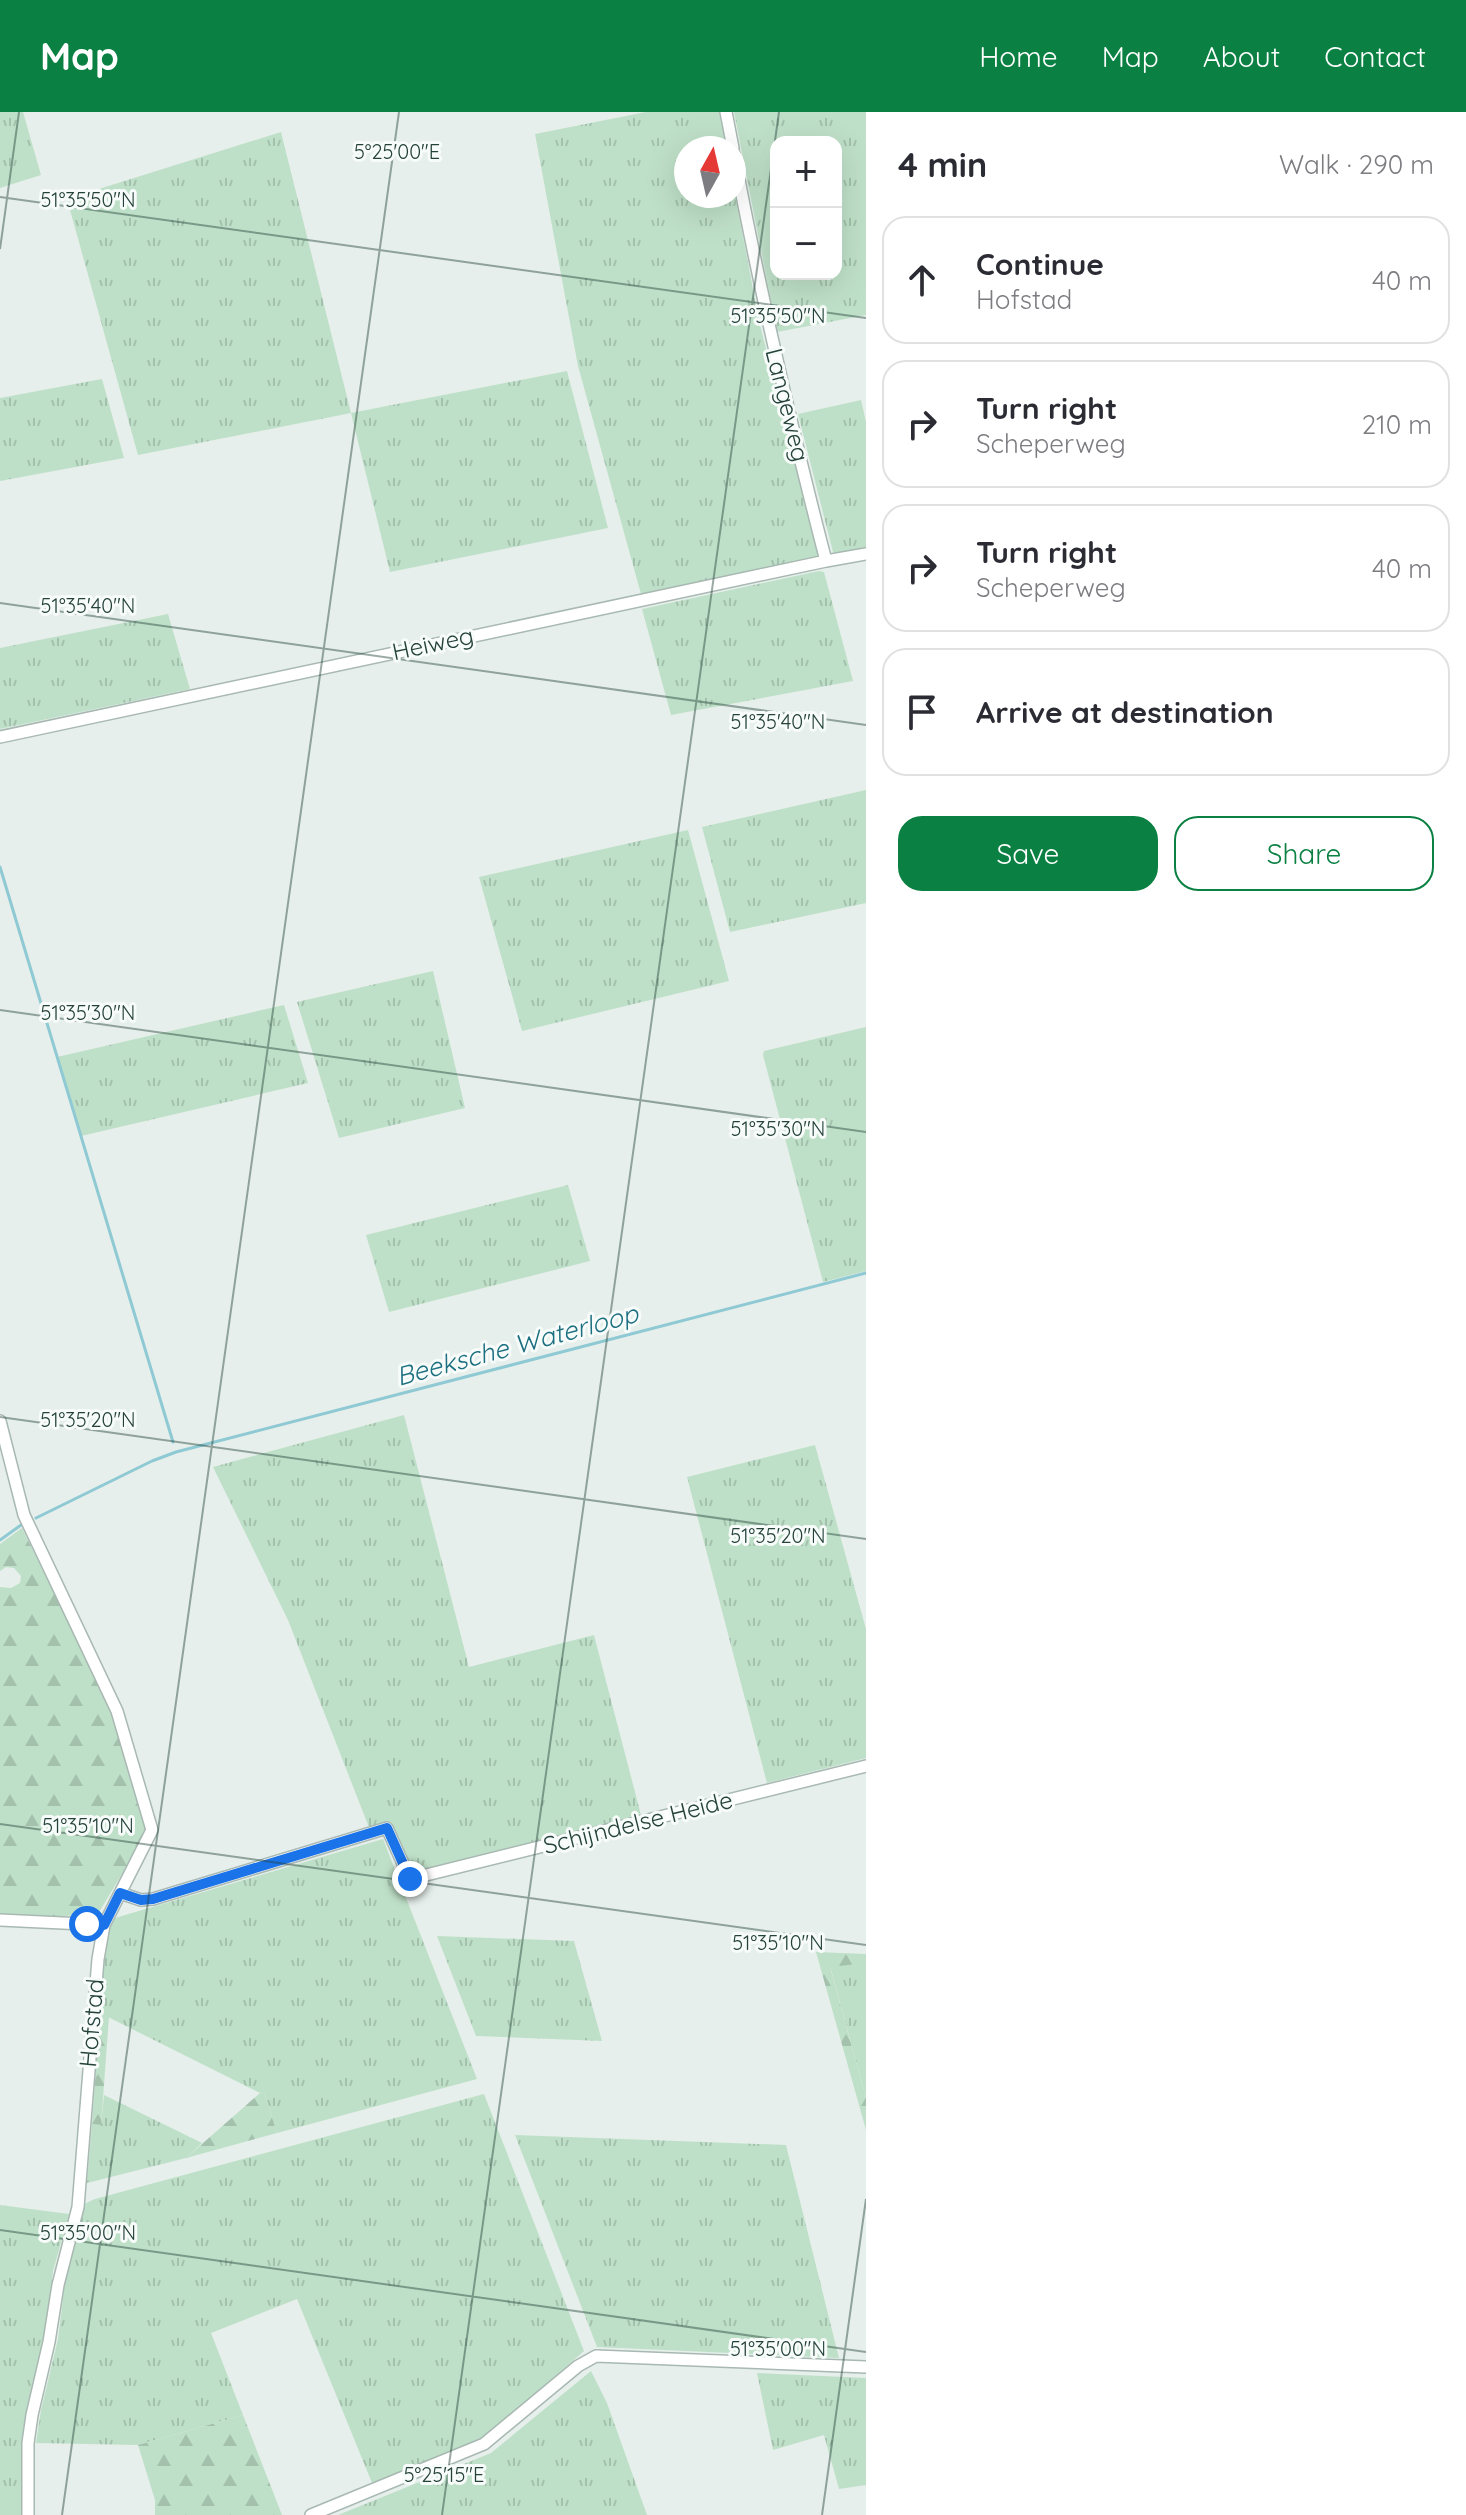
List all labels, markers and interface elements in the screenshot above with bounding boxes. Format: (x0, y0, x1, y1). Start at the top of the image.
text: Map (40, 32, 119, 80)
text: Home (979, 39, 1058, 74)
text: Map (1102, 39, 1159, 74)
text: About (1203, 39, 1280, 74)
text: Contact (1324, 39, 1426, 74)
north arrow (674, 136, 746, 208)
map controls (770, 136, 842, 280)
button: + (770, 136, 842, 208)
text: 5°25'00"E (354, 139, 440, 164)
text: 4 min (898, 143, 987, 186)
text: Walk · 290 m (1279, 148, 1434, 181)
text: 51°35'50"N (40, 187, 136, 212)
button: − (770, 208, 842, 280)
text: Continue (976, 245, 1104, 283)
icon: ahead (900, 258, 944, 302)
text: 40 m (1372, 264, 1432, 297)
text: Hofstad (976, 283, 1072, 316)
text: 51°35'50"N (730, 303, 826, 328)
street label: Langeweg (759, 345, 817, 465)
text: Turn right (976, 389, 1117, 427)
icon: right (900, 402, 944, 446)
text: 210 m (1362, 408, 1432, 441)
text: Scheperweg (976, 427, 1126, 460)
text: Turn right (976, 533, 1117, 571)
icon: right (900, 546, 944, 590)
text: 40 m (1372, 552, 1432, 585)
text: Scheperweg (976, 571, 1126, 604)
text: 51°35'40"N (41, 593, 135, 618)
street label: Heiweg (389, 620, 476, 666)
icon: arrive (900, 690, 944, 734)
text: Arrive at destination (976, 693, 1274, 731)
text: 51°35'40"N (731, 709, 825, 734)
button: Save (898, 816, 1158, 891)
button: Share (1174, 816, 1434, 891)
text: 51°35'30"N (41, 1000, 135, 1025)
text: 51°35'30"N (731, 1116, 825, 1141)
water label: Beeksche Waterloop (392, 1296, 643, 1393)
text: 51°35'20"N (40, 1407, 136, 1432)
text: 51°35'20"N (730, 1523, 826, 1548)
street label: Schijndelse Heide (540, 1784, 736, 1860)
text: 51°35'10"N (42, 1813, 134, 1838)
route end (392, 1861, 428, 1897)
route start (69, 1906, 105, 1942)
text: 51°35'10"N (732, 1930, 824, 1955)
street label: Hofstad (72, 1977, 110, 2069)
text: 51°35'00"N (40, 2220, 136, 2245)
text: 51°35'00"N (730, 2336, 826, 2361)
text: 5°25'15"E (404, 2462, 484, 2487)

